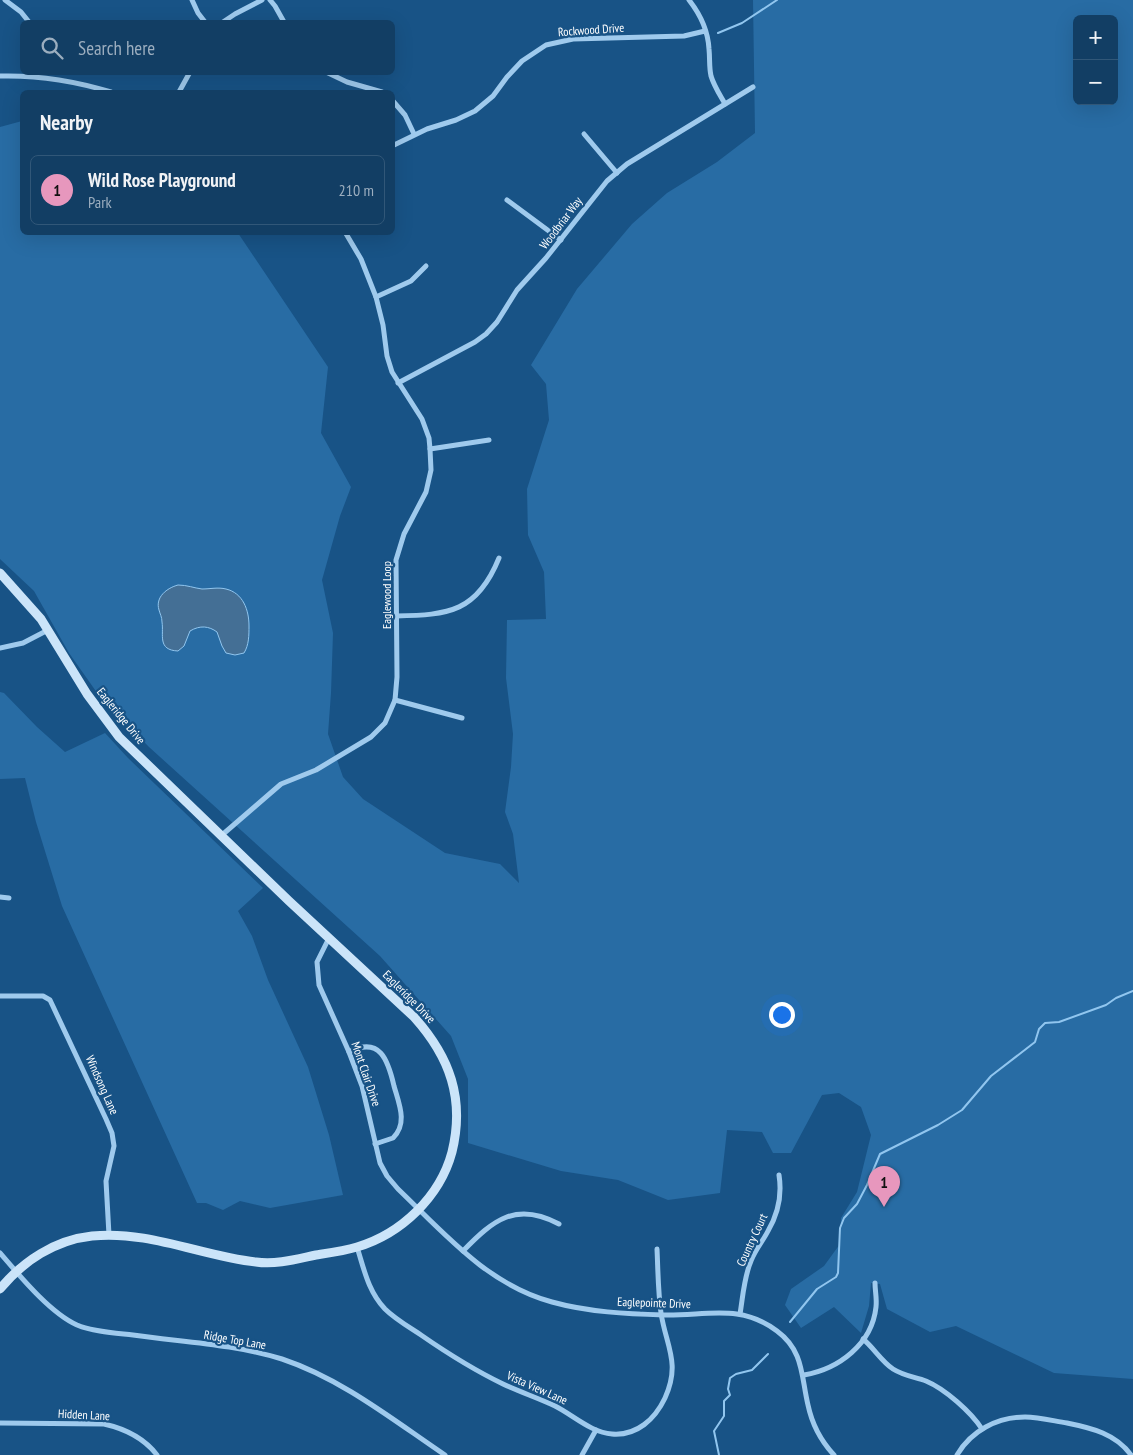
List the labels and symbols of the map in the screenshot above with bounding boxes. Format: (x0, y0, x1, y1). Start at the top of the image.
street label: Rockwood Drive (557, 20, 625, 39)
street label: Woodbriar Way (536, 193, 585, 252)
street label: Eaglewood Loop (379, 561, 394, 629)
street label: Eagleridge Drive (94, 684, 149, 747)
street label: Eagleridge Drive (380, 967, 439, 1026)
your location (769, 1002, 795, 1028)
street label: Mont Clair Drive (348, 1040, 385, 1108)
street label: Windsong Lane (83, 1053, 122, 1117)
pin: 1 (868, 1166, 900, 1207)
street label: Country Court (733, 1210, 771, 1269)
street label: Eaglepointe Drive (617, 1294, 691, 1311)
street label: Ridge Top Lane (203, 1327, 267, 1352)
street label: Vista View Lane (504, 1367, 570, 1408)
street label: Hidden Lane (58, 1406, 110, 1423)

